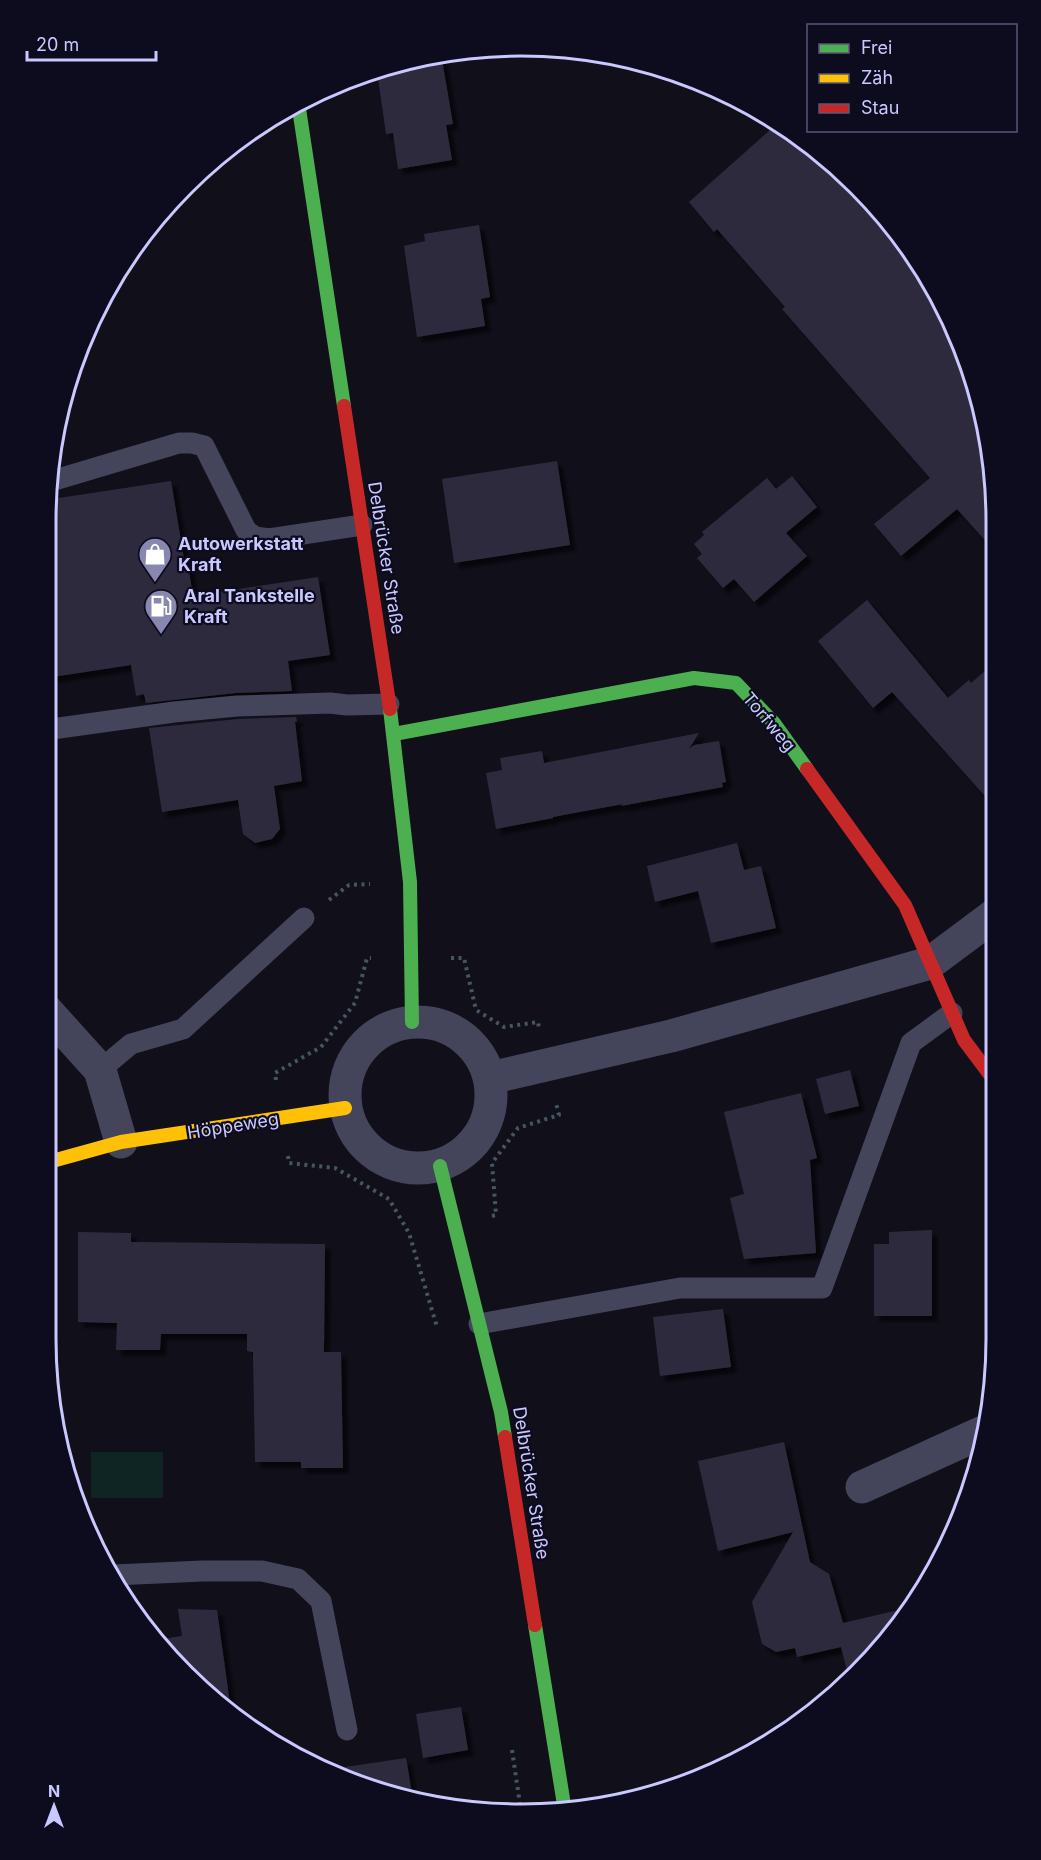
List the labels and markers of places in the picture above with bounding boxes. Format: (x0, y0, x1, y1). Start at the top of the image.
place label: Autowerkstatt Kraft (178, 533, 304, 575)
shop icon: Autowerkstatt Kraft (137, 536, 173, 583)
place label: Aral Tankstelle Kraft (184, 585, 315, 627)
fuel station icon: Aral Tankstelle Kraft (143, 588, 179, 635)

